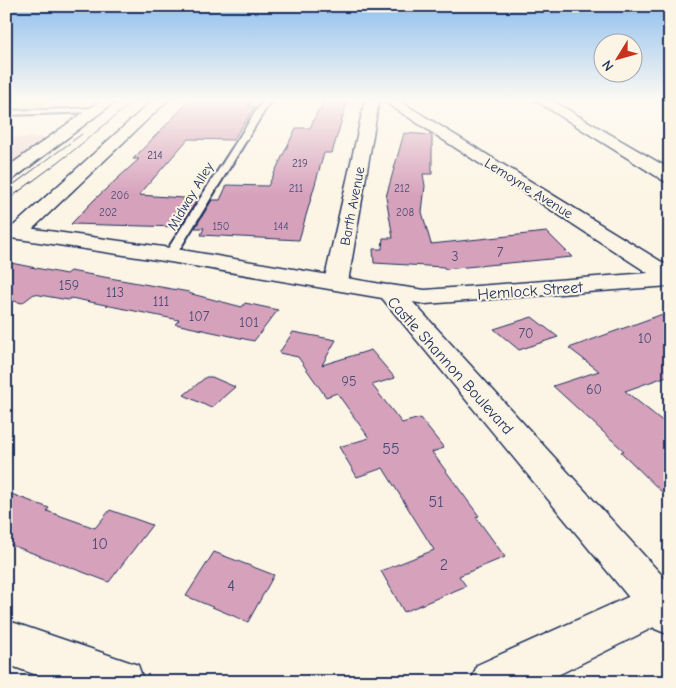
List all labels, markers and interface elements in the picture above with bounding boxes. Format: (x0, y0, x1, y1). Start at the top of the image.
north arrow (594, 32, 644, 82)
text: N (598, 57, 618, 74)
house number: 214 (147, 149, 163, 162)
street label: Lemoyne Avenue (481, 154, 576, 222)
house number: 219 (292, 157, 308, 170)
street label: Midway Alley (164, 159, 218, 233)
street label: Barth Avenue (336, 165, 368, 247)
house number: 211 (289, 182, 303, 195)
house number: 212 (394, 182, 410, 195)
house number: 206 (111, 189, 129, 202)
house number: 202 (99, 206, 117, 219)
house number: 208 (396, 206, 414, 219)
house number: 150 (212, 220, 230, 233)
house number: 144 (274, 220, 288, 233)
house number: 7 (497, 244, 504, 261)
house number: 3 (451, 248, 459, 265)
house number: 159 (59, 277, 79, 294)
street label: Hemlock Street (477, 278, 584, 304)
house number: 113 (106, 284, 124, 301)
house number: 111 (153, 293, 169, 310)
street label: Castle Shannon Boulevard (384, 293, 517, 438)
house number: 107 (189, 308, 210, 325)
house number: 101 (239, 314, 259, 331)
house number: 70 (518, 325, 534, 342)
house number: 10 (638, 330, 652, 347)
house number: 95 (341, 373, 357, 390)
house number: 60 (586, 381, 602, 398)
house number: 55 (382, 440, 400, 458)
house number: 51 (428, 493, 444, 511)
house number: 10 (92, 535, 108, 553)
house number: 2 (440, 556, 448, 574)
house number: 4 (227, 577, 235, 595)

